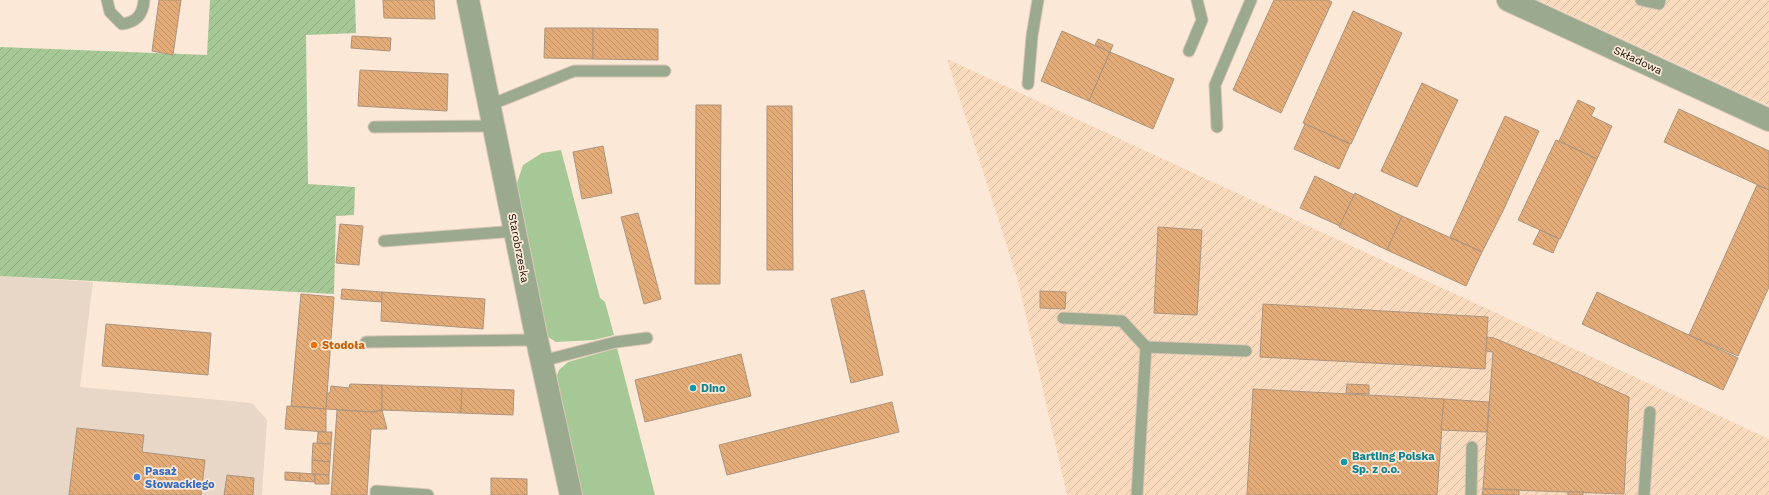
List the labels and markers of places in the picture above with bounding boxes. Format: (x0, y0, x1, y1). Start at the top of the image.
place label: Stodoła (322, 339, 365, 352)
marker: Stodoła (309, 340, 319, 350)
place label: Dino (701, 382, 726, 395)
marker: Dino (688, 383, 698, 393)
place label: Bartling Polska Sp. z o.o. (1352, 450, 1435, 476)
marker: Bartling Polska Sp. z o.o. (1339, 457, 1349, 467)
place label: Pasaż Słowackiego (145, 465, 215, 491)
marker: Pasaż Słowackiego (132, 472, 142, 482)

